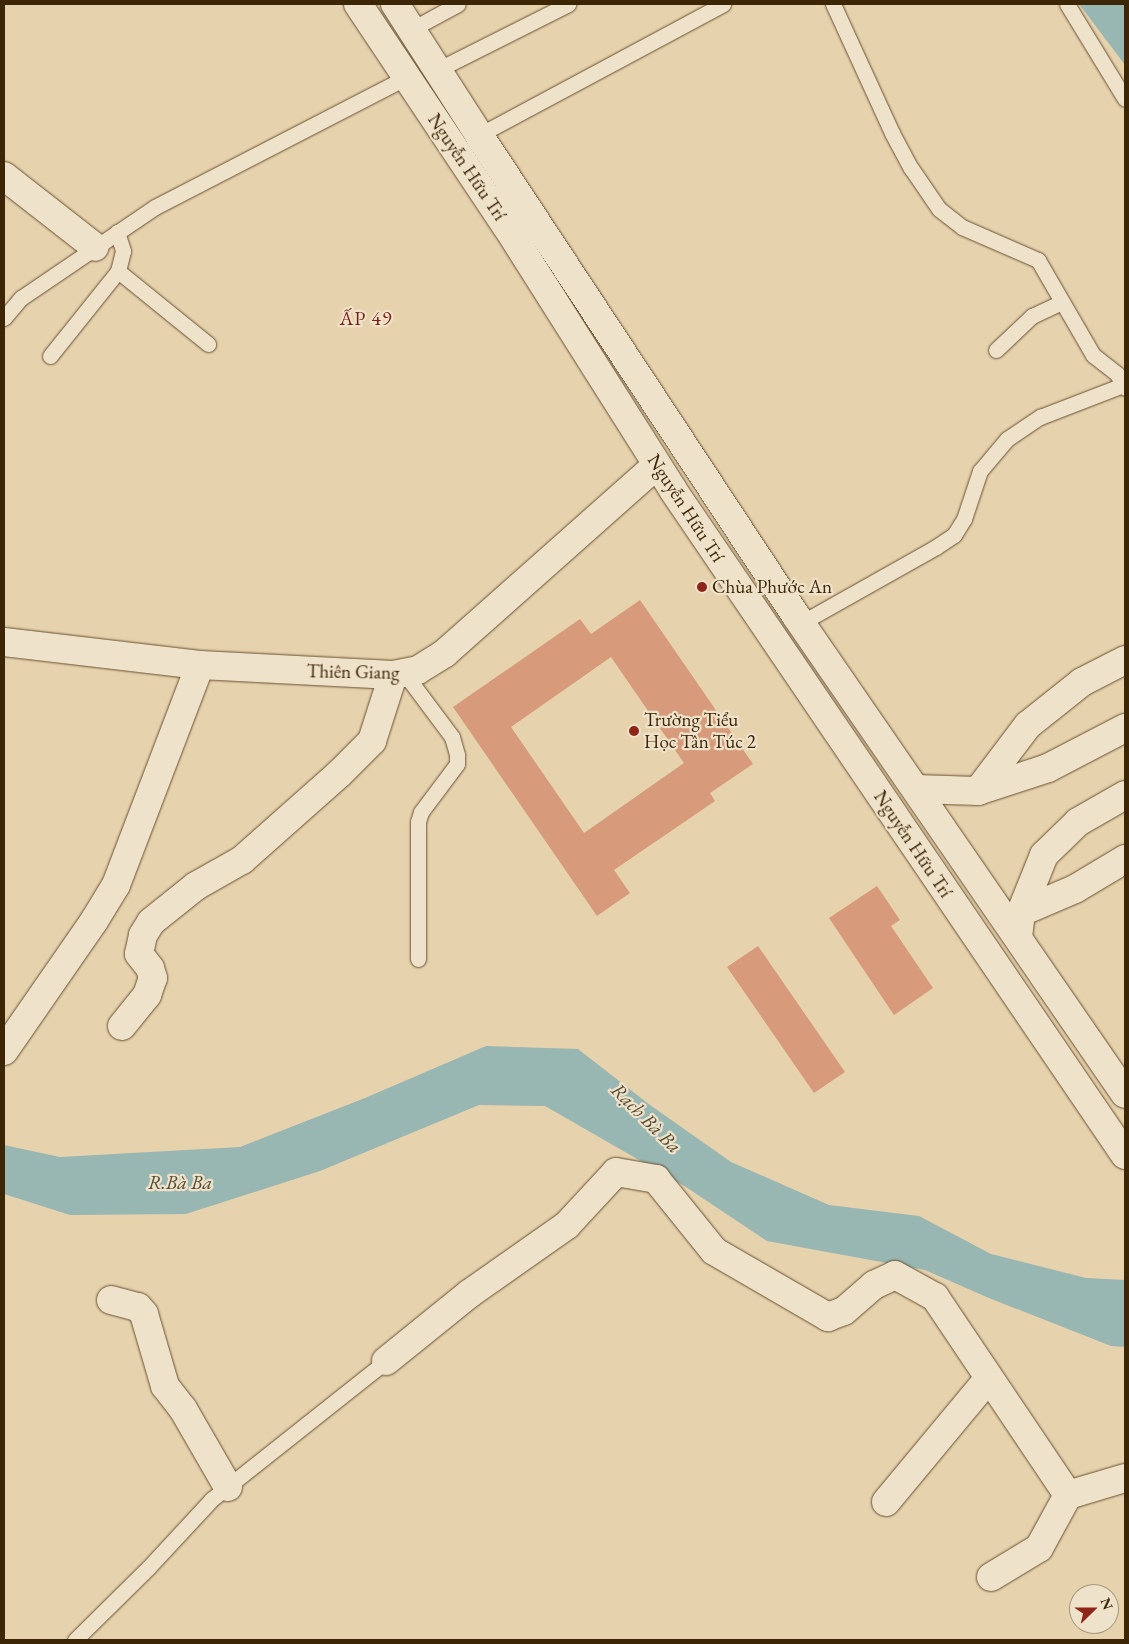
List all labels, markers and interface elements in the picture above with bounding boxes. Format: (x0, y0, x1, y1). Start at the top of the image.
street label: Nguyễn Hữu Trí (423, 109, 511, 225)
district label: ẤP 49 (339, 306, 393, 330)
street label: Nguyễn Hữu Trí (643, 450, 729, 566)
place label: Chùa Phước An (712, 576, 832, 598)
marker: Chùa Phước An (696, 581, 708, 593)
street label: Thiên Giang (306, 660, 400, 684)
place label: Trường Tiểu Học Tân Túc 2 (644, 709, 756, 753)
marker: Trường Tiểu Học Tân Túc 2 (628, 725, 640, 737)
street label: Nguyễn Hữu Trí (869, 786, 957, 902)
water label: Rạch Bà Ba (606, 1078, 686, 1158)
water label: R.Bà Ba (148, 1170, 212, 1194)
north arrow (1069, 1584, 1119, 1634)
text: N (1097, 1595, 1117, 1612)

